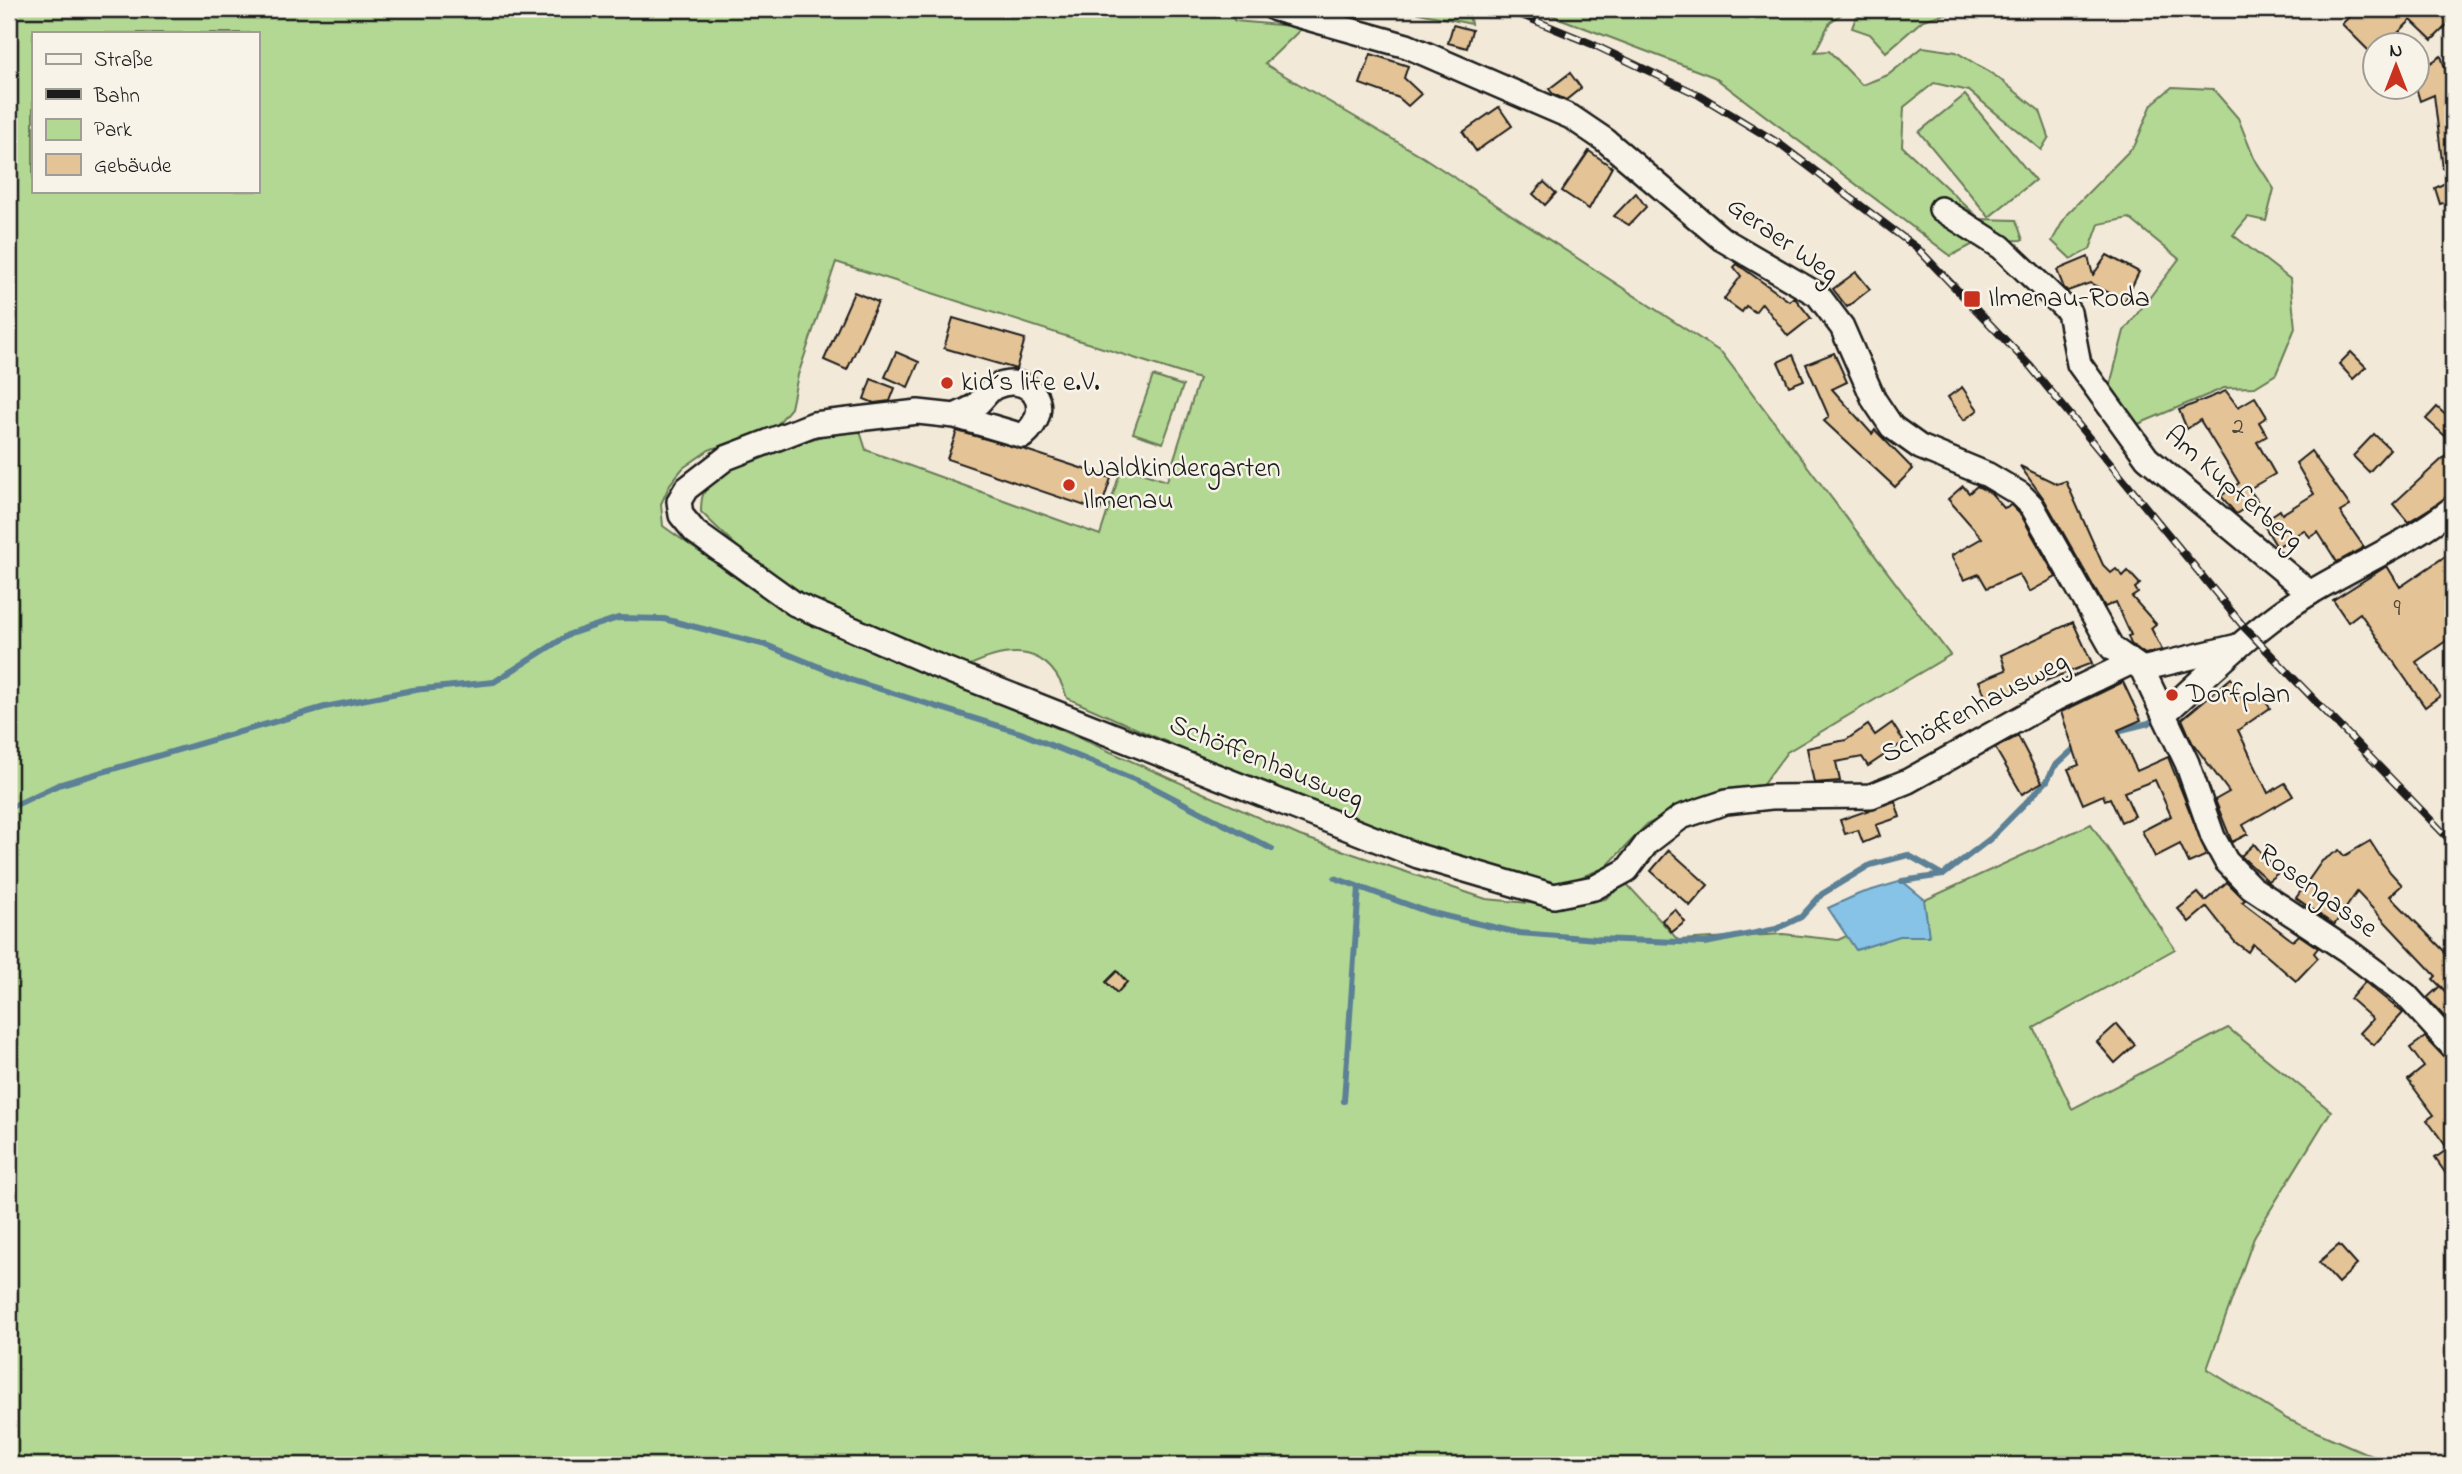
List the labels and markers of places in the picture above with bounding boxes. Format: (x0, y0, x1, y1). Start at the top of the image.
place label: Ilmenau-Roda (1988, 279, 2150, 320)
marker: Ilmenau-Roda (1962, 289, 1982, 309)
place label: kid´s life e.V. (961, 363, 1100, 404)
marker: kid´s life e.V. (939, 375, 955, 391)
place label: Waldkindergarten Ilmenau (1083, 449, 1281, 522)
marker: Waldkindergarten Ilmenau (1061, 477, 1077, 493)
place label: Dorfplan (2185, 675, 2290, 716)
marker: Dorfplan (2164, 687, 2180, 703)

